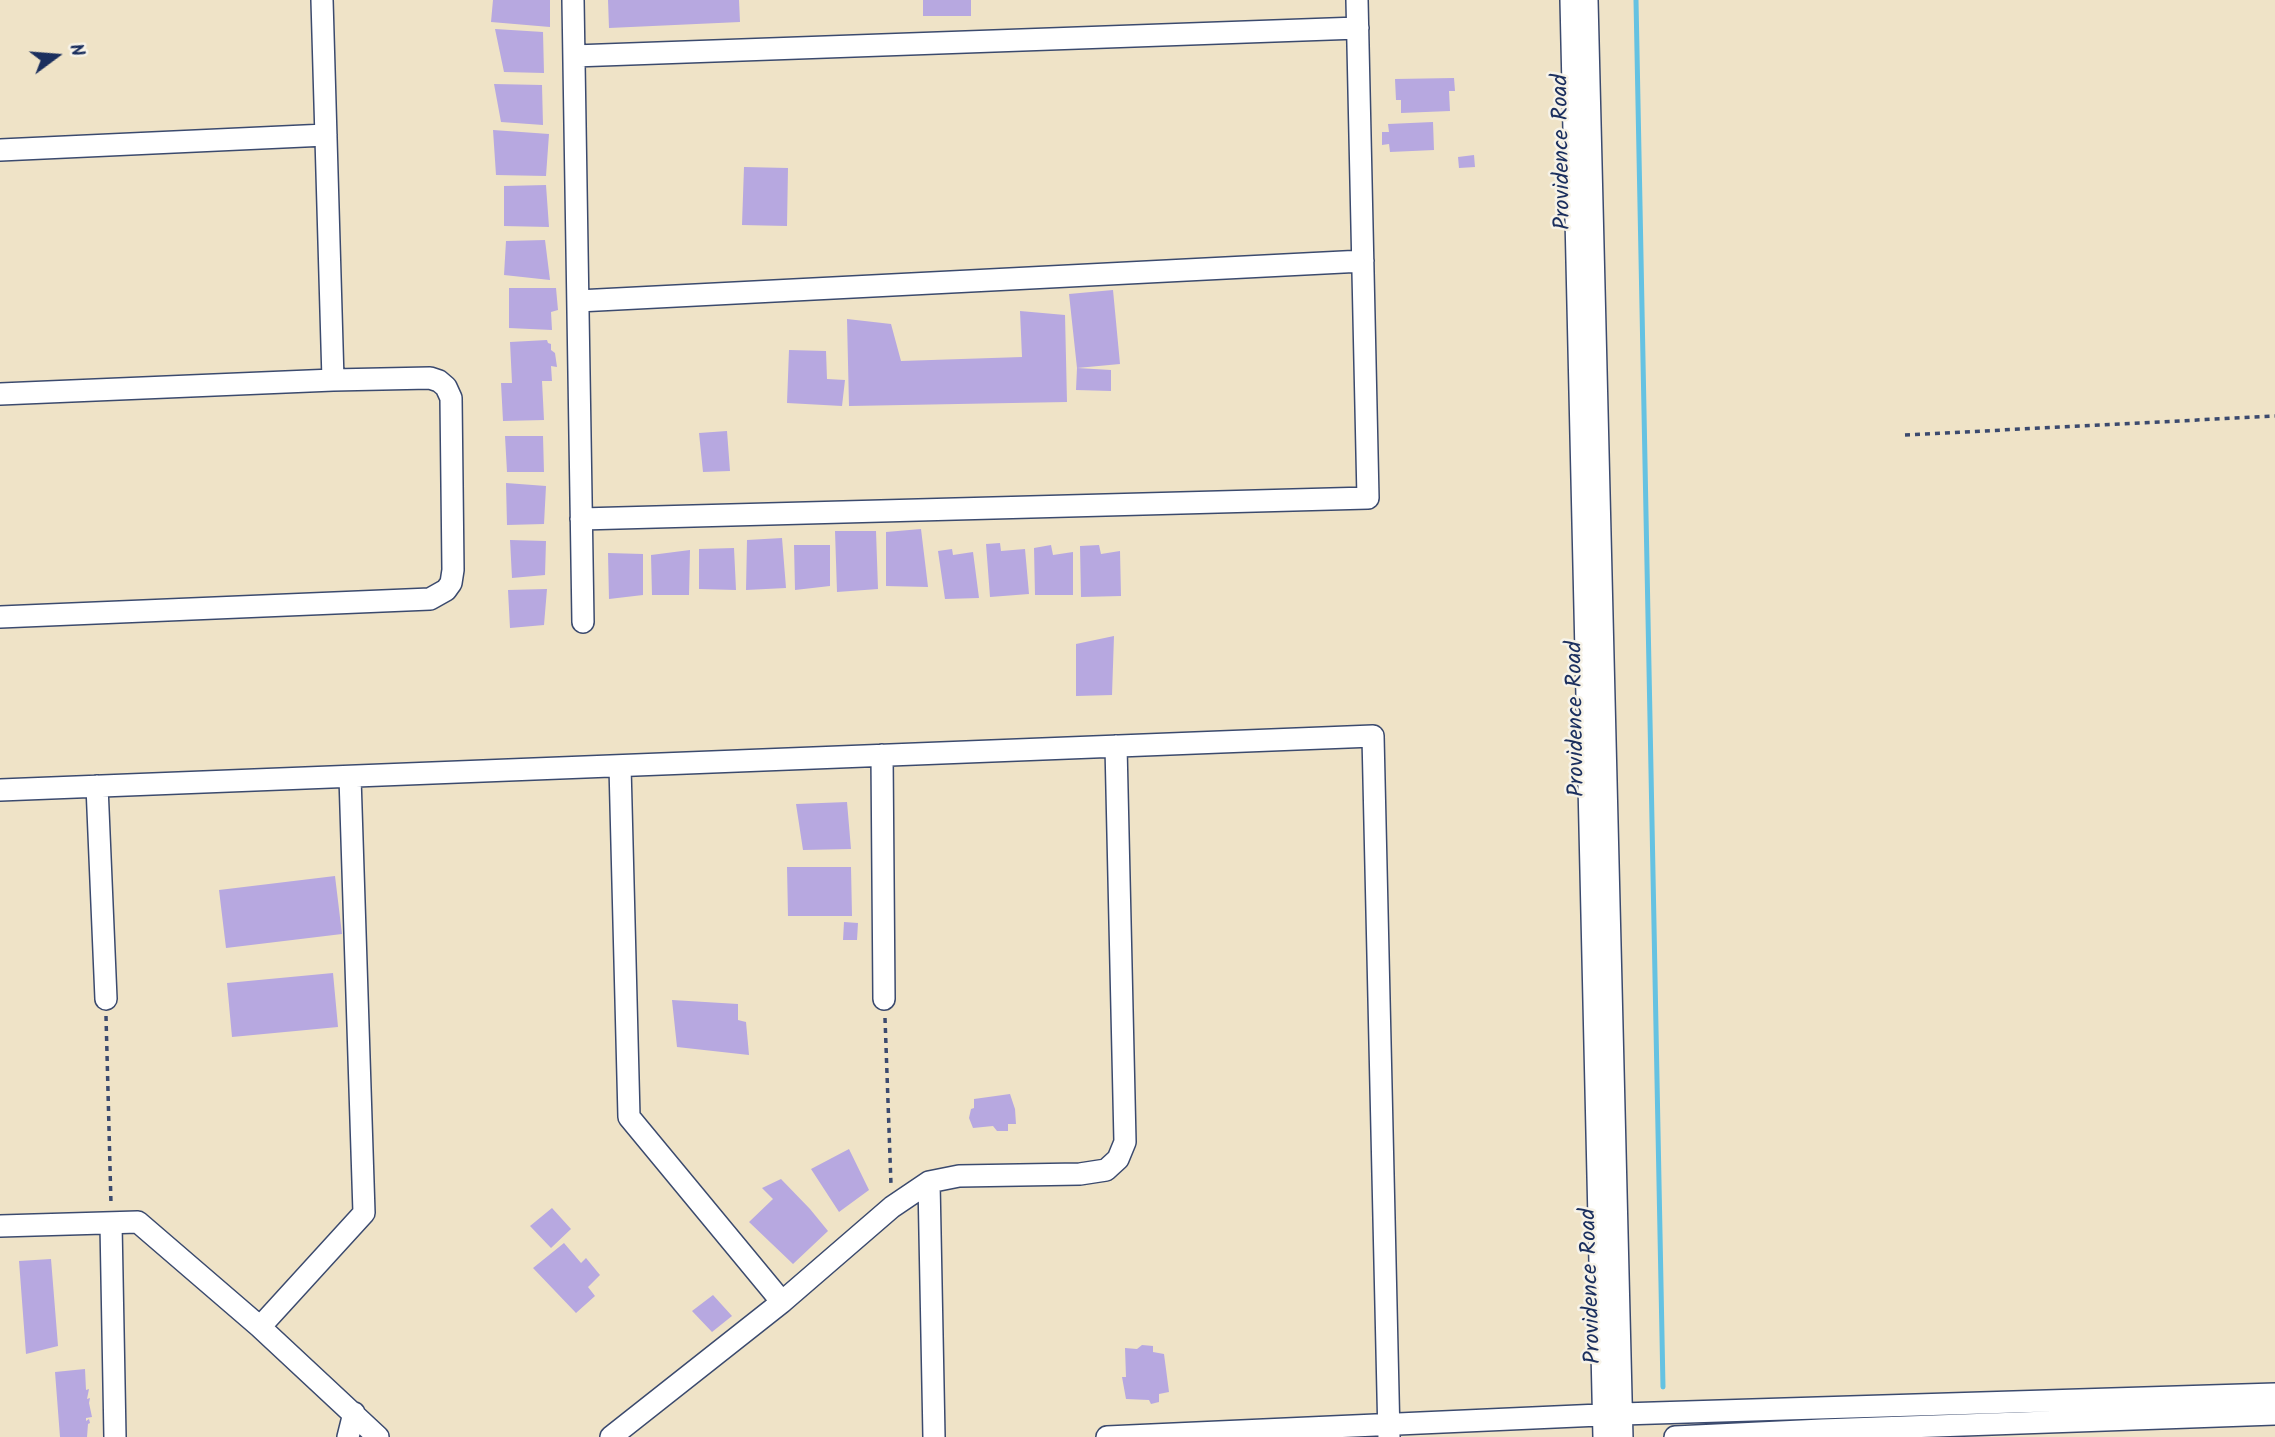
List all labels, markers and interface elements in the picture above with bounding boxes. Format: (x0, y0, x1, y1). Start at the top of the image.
north arrow (21, 21, 91, 91)
text: N (60, 40, 92, 60)
street label: Providence Road (1549, 74, 1579, 230)
street label: Providence Road (1563, 641, 1593, 797)
street label: Providence Road (1576, 1208, 1610, 1364)

